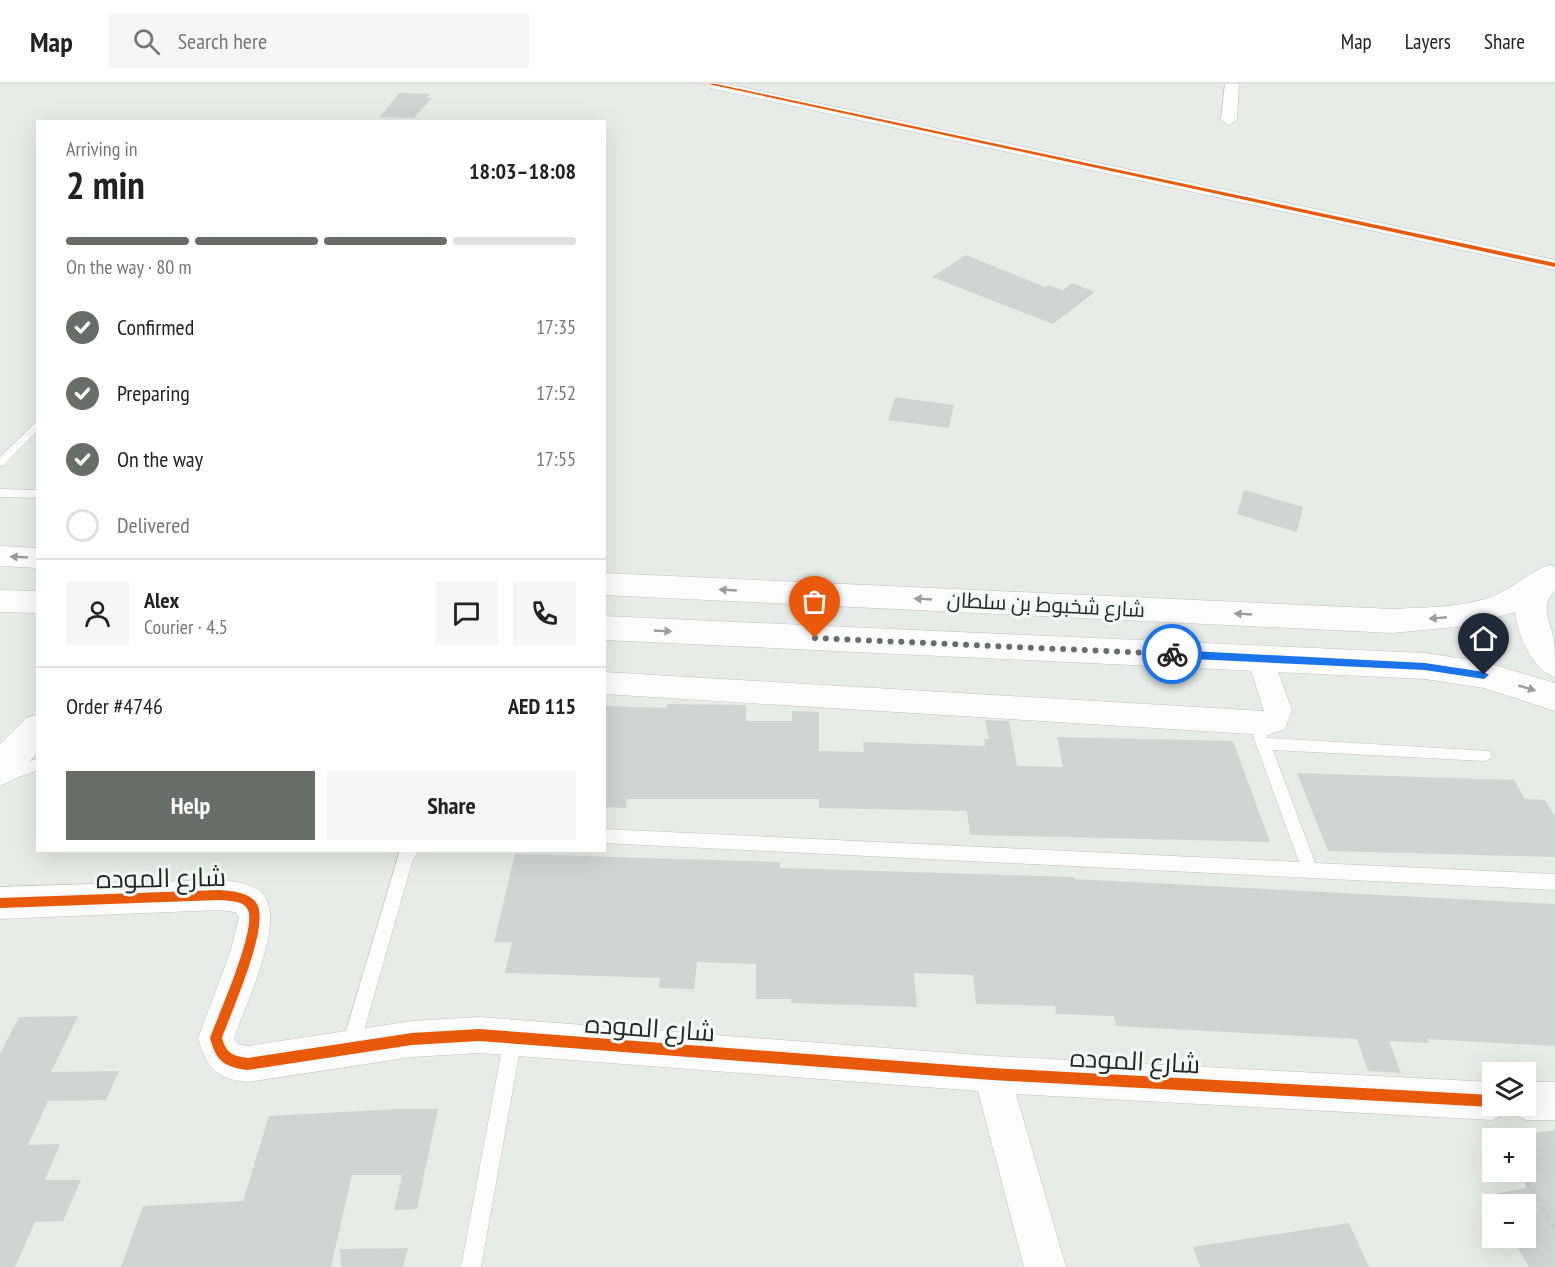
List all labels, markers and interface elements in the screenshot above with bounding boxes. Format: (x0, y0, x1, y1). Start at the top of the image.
search box (109, 14, 529, 68)
text: Map (30, 23, 73, 60)
icon: search (130, 25, 163, 58)
text: Search here (178, 27, 267, 55)
text: Map (1341, 28, 1372, 55)
text: Layers (1405, 28, 1451, 55)
text: Share (1484, 28, 1525, 55)
text: Arriving in (66, 136, 138, 162)
text: 18:03–18:08 (469, 157, 576, 185)
text: 2 min (66, 159, 145, 210)
text: On the way · 80 m (66, 254, 192, 280)
icon: check (66, 311, 99, 344)
text: Confirmed (117, 313, 194, 341)
text: 17:35 (536, 314, 576, 340)
icon: check (66, 377, 99, 410)
text: Preparing (117, 379, 190, 407)
text: 17:52 (536, 380, 576, 406)
icon: check (66, 443, 99, 476)
text: On the way (117, 445, 203, 473)
text: 17:55 (536, 446, 576, 472)
text: Delivered (117, 511, 190, 539)
one-way arrow (9, 552, 28, 561)
pin (789, 576, 840, 638)
button: person (66, 582, 129, 645)
button: chat (435, 582, 498, 645)
button: phone (513, 582, 576, 645)
one-way arrow (718, 585, 737, 594)
icon: bag (798, 585, 831, 618)
text: Alex (144, 586, 179, 614)
street label: شارع شخبوط بن سلطان (946, 586, 1146, 624)
one-way arrow (913, 594, 932, 603)
one-way arrow (1234, 609, 1253, 618)
one-way arrow (1428, 613, 1447, 623)
pin (1458, 613, 1509, 675)
text: Courier · 4.5 (144, 614, 228, 640)
icon: home (1467, 622, 1500, 655)
courier (1142, 624, 1202, 684)
one-way arrow (653, 626, 672, 635)
icon: bike (1156, 638, 1189, 671)
one-way arrow (1518, 684, 1536, 693)
text: Order #4746 (66, 692, 163, 720)
text: AED 115 (508, 692, 576, 720)
button: Help (66, 771, 315, 840)
button: Share (327, 771, 576, 840)
street label: شارع الموده (96, 860, 226, 896)
street label: شارع الموده (584, 1006, 716, 1050)
street label: شارع الموده (1069, 1041, 1201, 1081)
map controls (1482, 1062, 1536, 1248)
button: layers (1482, 1062, 1536, 1116)
button: + (1482, 1128, 1536, 1182)
button: − (1482, 1194, 1536, 1248)

